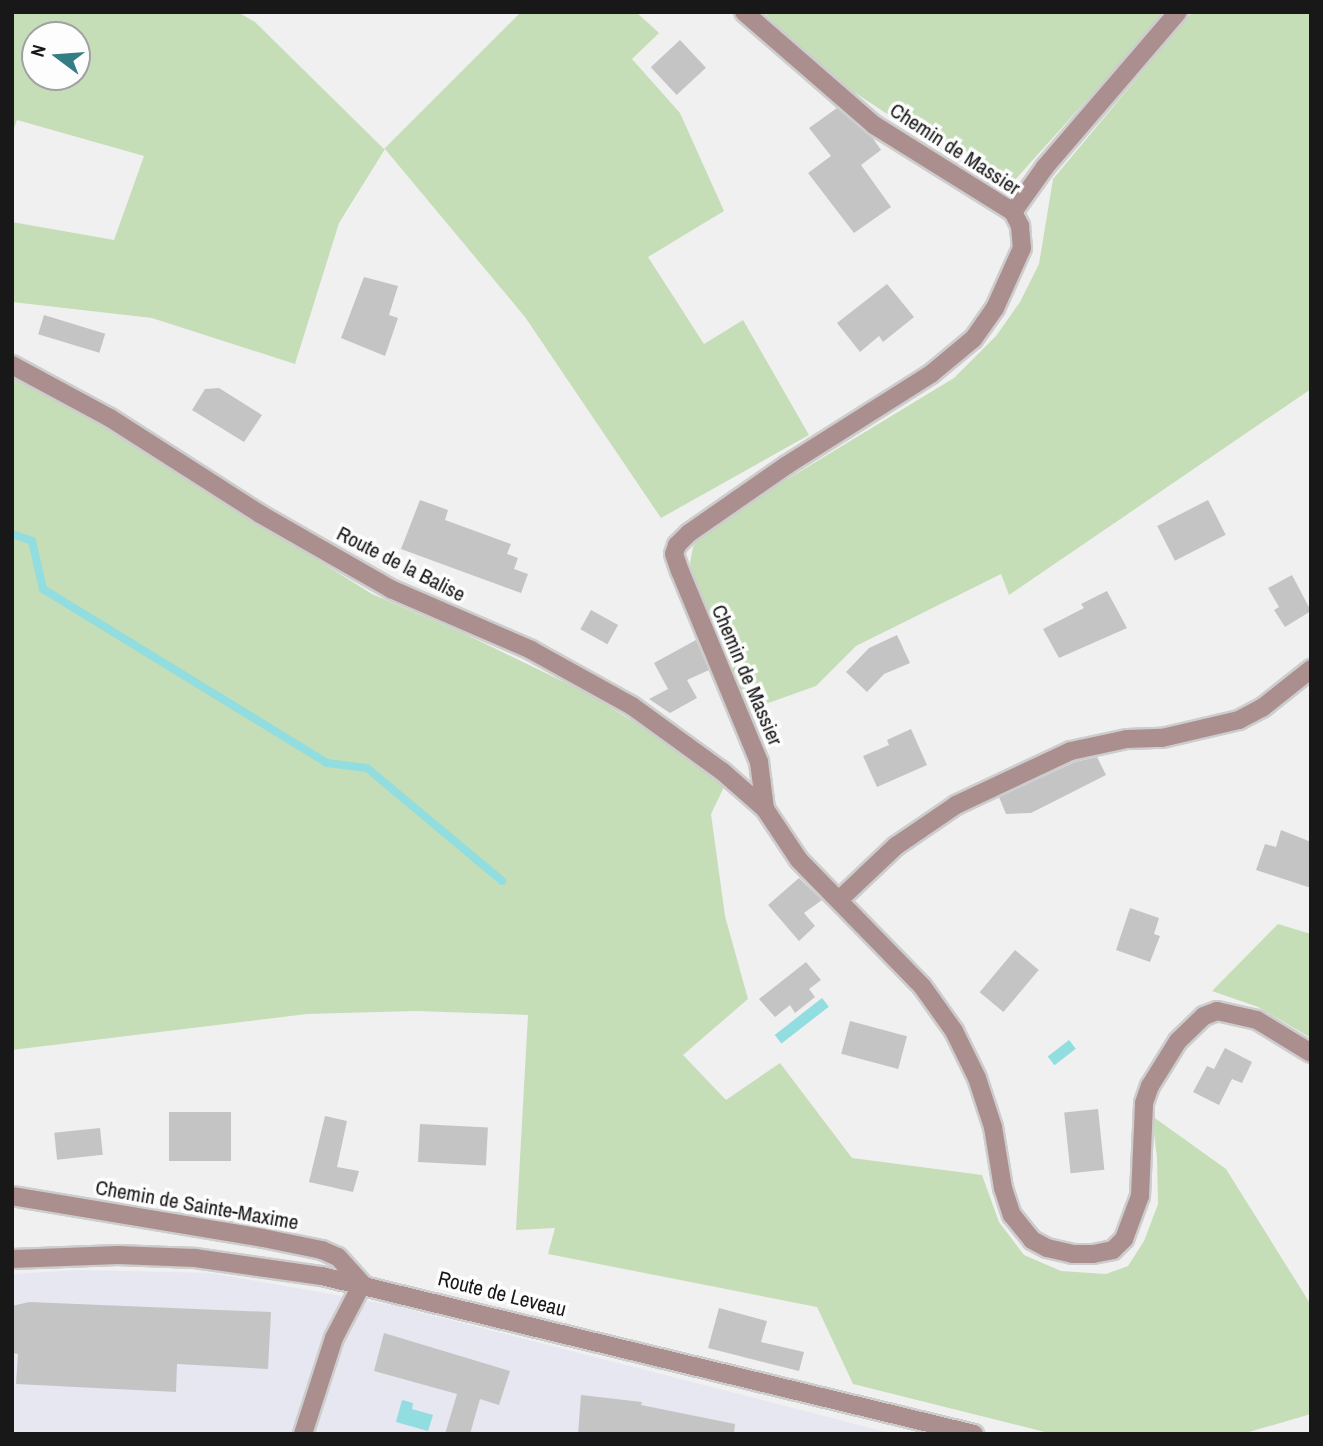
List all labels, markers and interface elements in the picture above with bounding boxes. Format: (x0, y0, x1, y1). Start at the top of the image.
north arrow (21, 21, 91, 91)
text: N (24, 42, 52, 60)
street label: Chemin de Massier (885, 98, 1025, 200)
street label: Route de la Balise (333, 521, 469, 607)
street label: Chemin de Massier (706, 601, 788, 749)
street label: Chemin de Sainte-Maxime (93, 1175, 301, 1235)
street label: Route de Leveau (435, 1266, 569, 1322)

